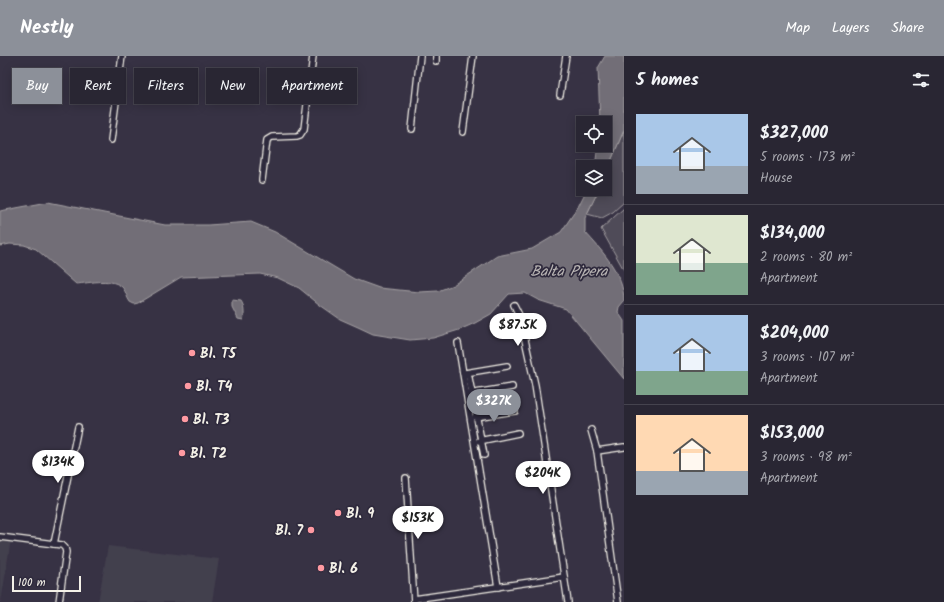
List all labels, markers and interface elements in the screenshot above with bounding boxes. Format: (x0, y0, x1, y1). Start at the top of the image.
text: Nestly (20, 13, 74, 43)
text: Map (786, 17, 810, 39)
text: Layers (832, 17, 870, 39)
text: Share (892, 17, 924, 39)
text: 5 homes (636, 67, 699, 94)
chip: Buy (12, 68, 62, 104)
chip: Rent (70, 68, 126, 104)
chip: Filters (134, 68, 198, 104)
chip: New (206, 68, 259, 104)
chip: Apartment (267, 68, 357, 104)
icon: filters (910, 69, 932, 91)
map controls (576, 116, 612, 196)
button: locate (576, 116, 612, 152)
text: $327,000 (760, 120, 828, 147)
icon: home (668, 130, 716, 178)
text: 5 rooms · 173 m² (760, 147, 855, 168)
button: layers (576, 160, 612, 196)
text: House (760, 168, 792, 189)
text: $134,000 (760, 220, 824, 247)
icon: home (668, 231, 716, 279)
text: 2 rooms · 80 m² (760, 247, 852, 268)
water label: Balta Pipera (531, 260, 608, 284)
text: Apartment (760, 268, 818, 289)
pin: $87.5K (485, 313, 551, 347)
text: $87.5K (499, 315, 538, 336)
text: $204,000 (760, 320, 829, 347)
icon: home (668, 331, 716, 379)
place label: Bl. T5 (200, 343, 238, 365)
text: 3 rooms · 107 m² (760, 347, 854, 368)
marker: Bl. T5 (187, 348, 197, 358)
text: Apartment (760, 368, 818, 389)
place label: Bl. T4 (196, 376, 233, 398)
marker: Bl. T4 (183, 381, 193, 391)
pin: $327K (466, 389, 522, 423)
text: $327K (476, 391, 512, 412)
place label: Bl. T3 (193, 409, 230, 431)
marker: Bl. T3 (180, 414, 190, 424)
text: $153,000 (760, 420, 824, 447)
icon: home (668, 431, 716, 479)
place label: Bl. T2 (190, 443, 227, 465)
text: 3 rooms · 98 m² (760, 447, 852, 468)
marker: Bl. T2 (177, 448, 187, 458)
pin: $134K (30, 450, 86, 484)
text: $134K (41, 452, 75, 473)
pin: $204K (515, 461, 571, 495)
text: $204K (525, 463, 561, 484)
text: Apartment (760, 468, 818, 489)
place label: Bl. 9 (346, 503, 374, 525)
pin: $153K (390, 506, 446, 540)
marker: Bl. 9 (333, 508, 343, 518)
text: $153K (401, 508, 435, 529)
place label: Bl. 7 (275, 520, 303, 542)
marker: Bl. 7 (306, 525, 316, 535)
place label: Bl. 6 (329, 558, 358, 580)
marker: Bl. 6 (316, 563, 326, 573)
scale bar (12, 574, 81, 593)
text: 100 m (18, 574, 46, 592)

